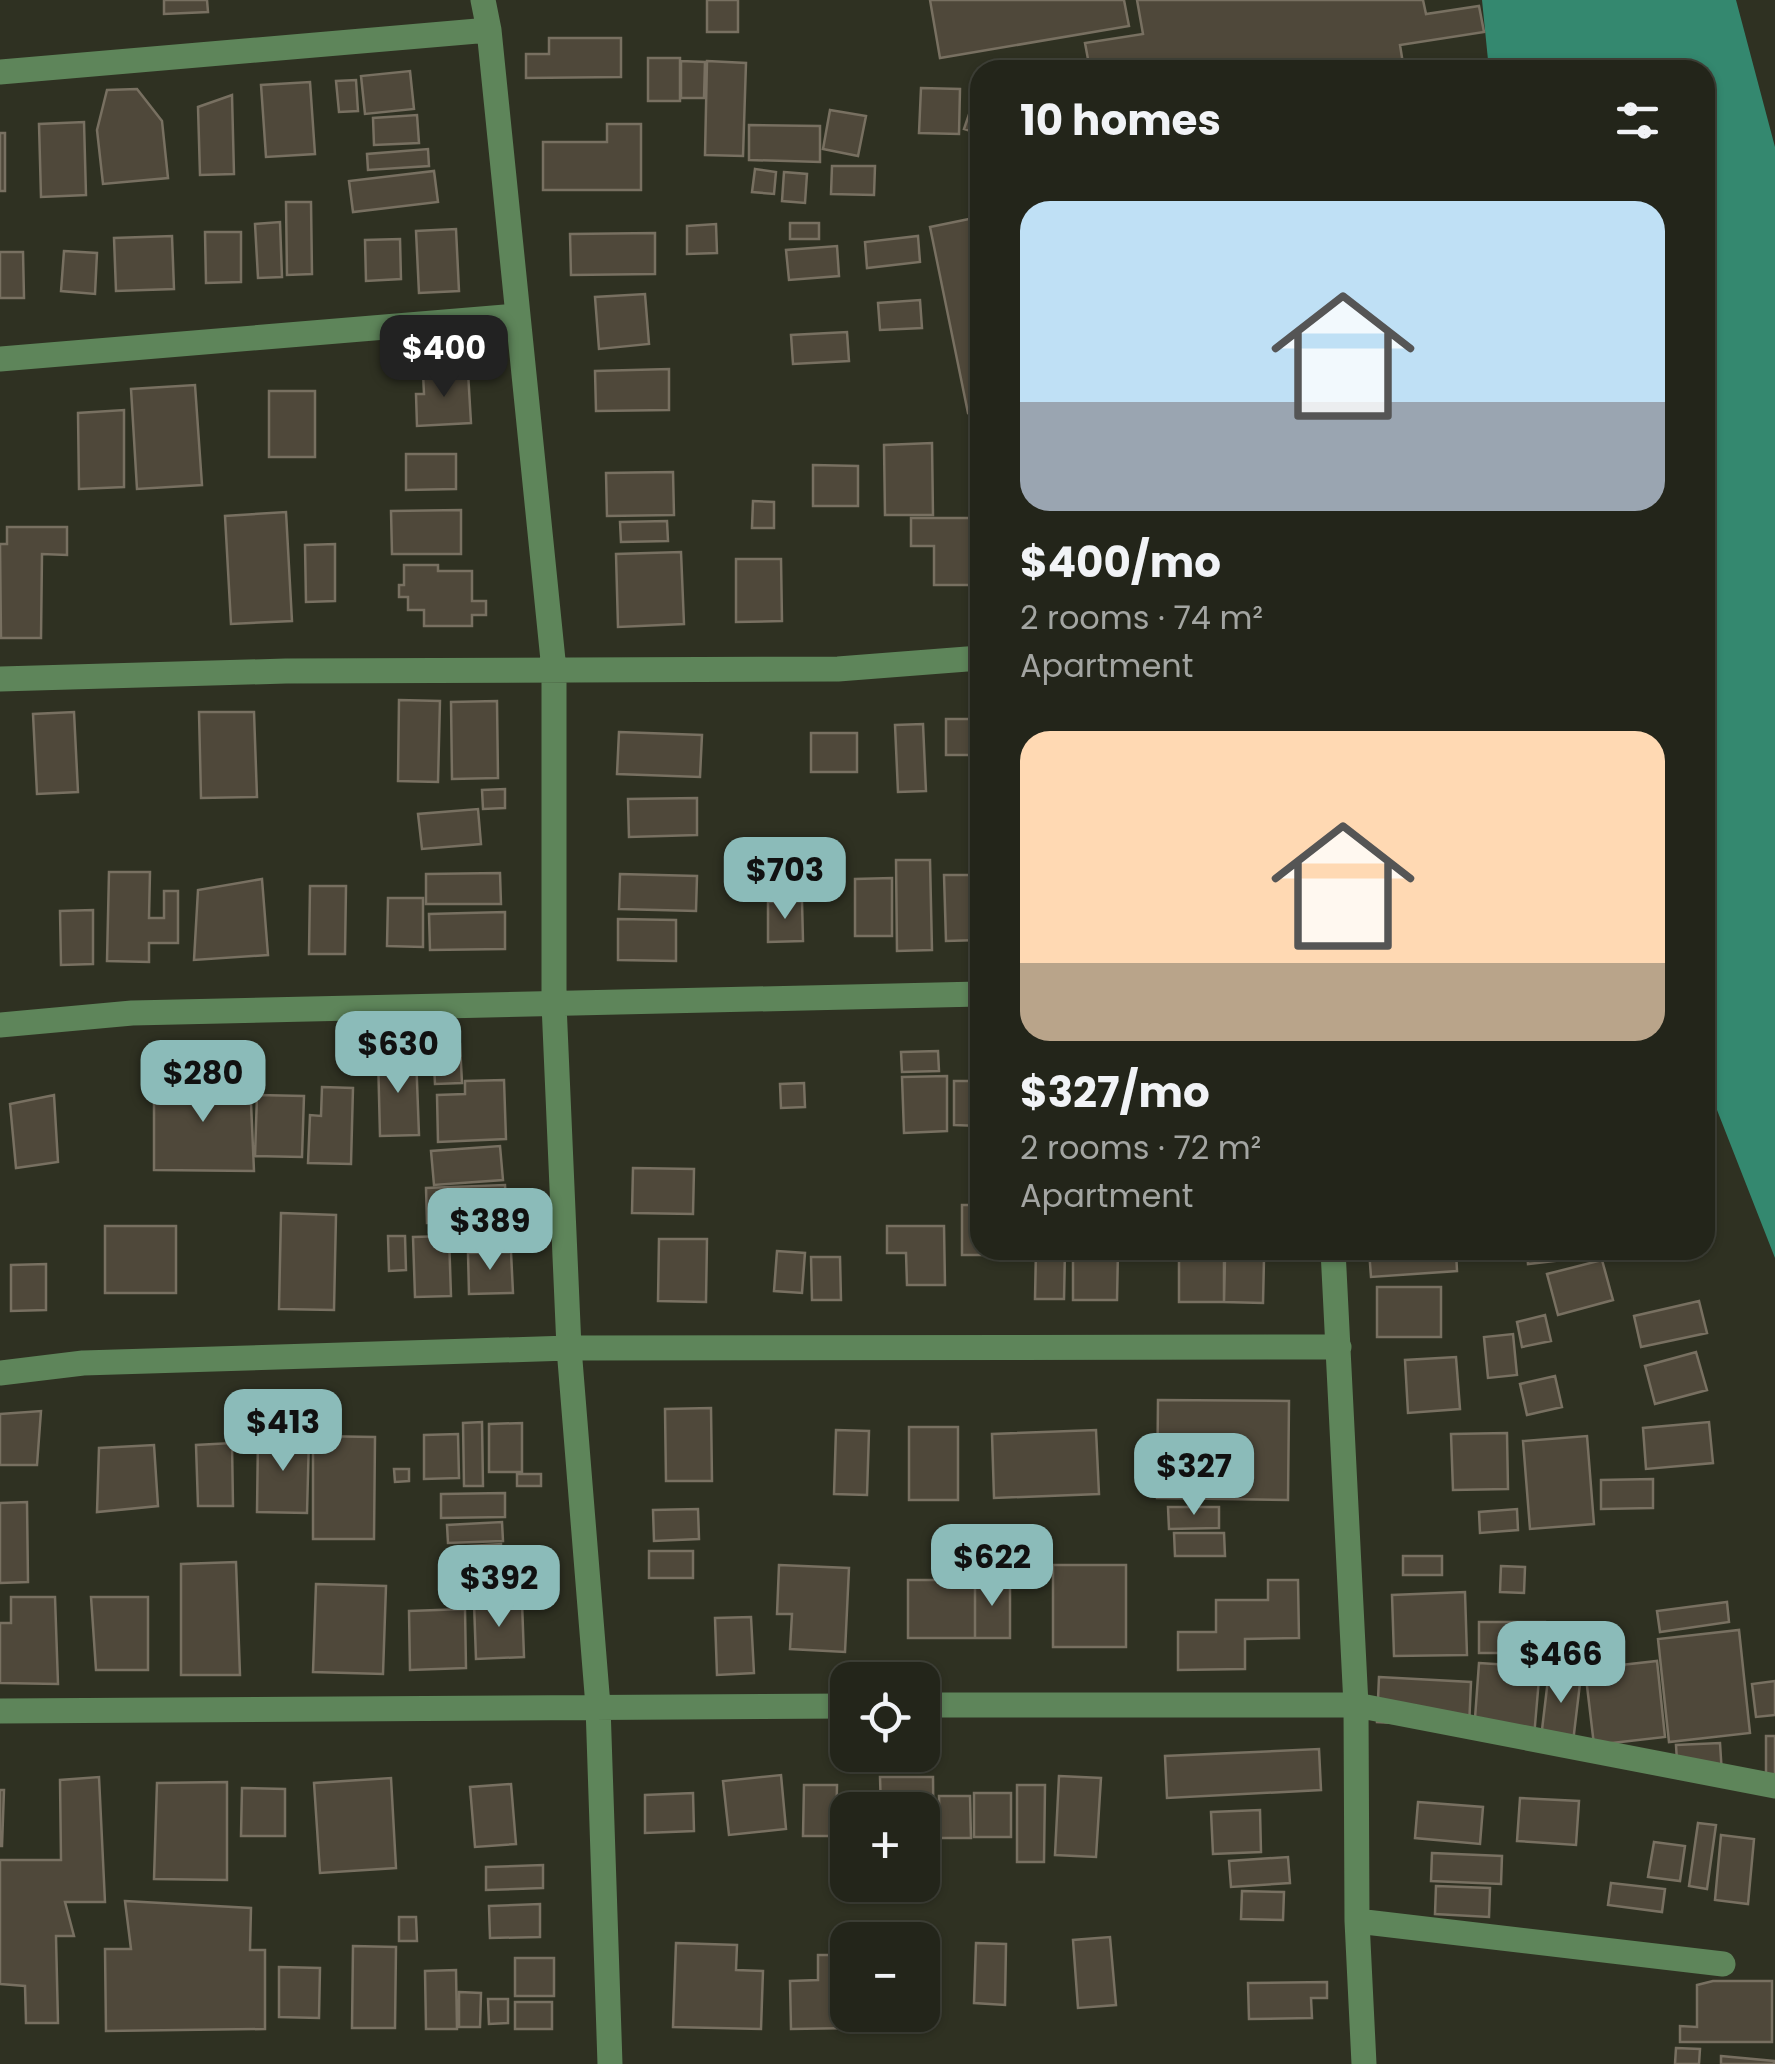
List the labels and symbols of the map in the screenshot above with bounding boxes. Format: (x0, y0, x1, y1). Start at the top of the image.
pin: $400 (385, 315, 503, 400)
pin: $703 (726, 837, 844, 922)
pin: $630 (339, 1011, 457, 1096)
pin: $280 (144, 1040, 262, 1125)
pin: $389 (431, 1188, 549, 1273)
pin: $413 (224, 1389, 342, 1474)
pin: $327 (1135, 1433, 1253, 1518)
pin: $622 (933, 1524, 1051, 1609)
pin: $392 (440, 1545, 558, 1630)
pin: $466 (1502, 1621, 1620, 1706)

